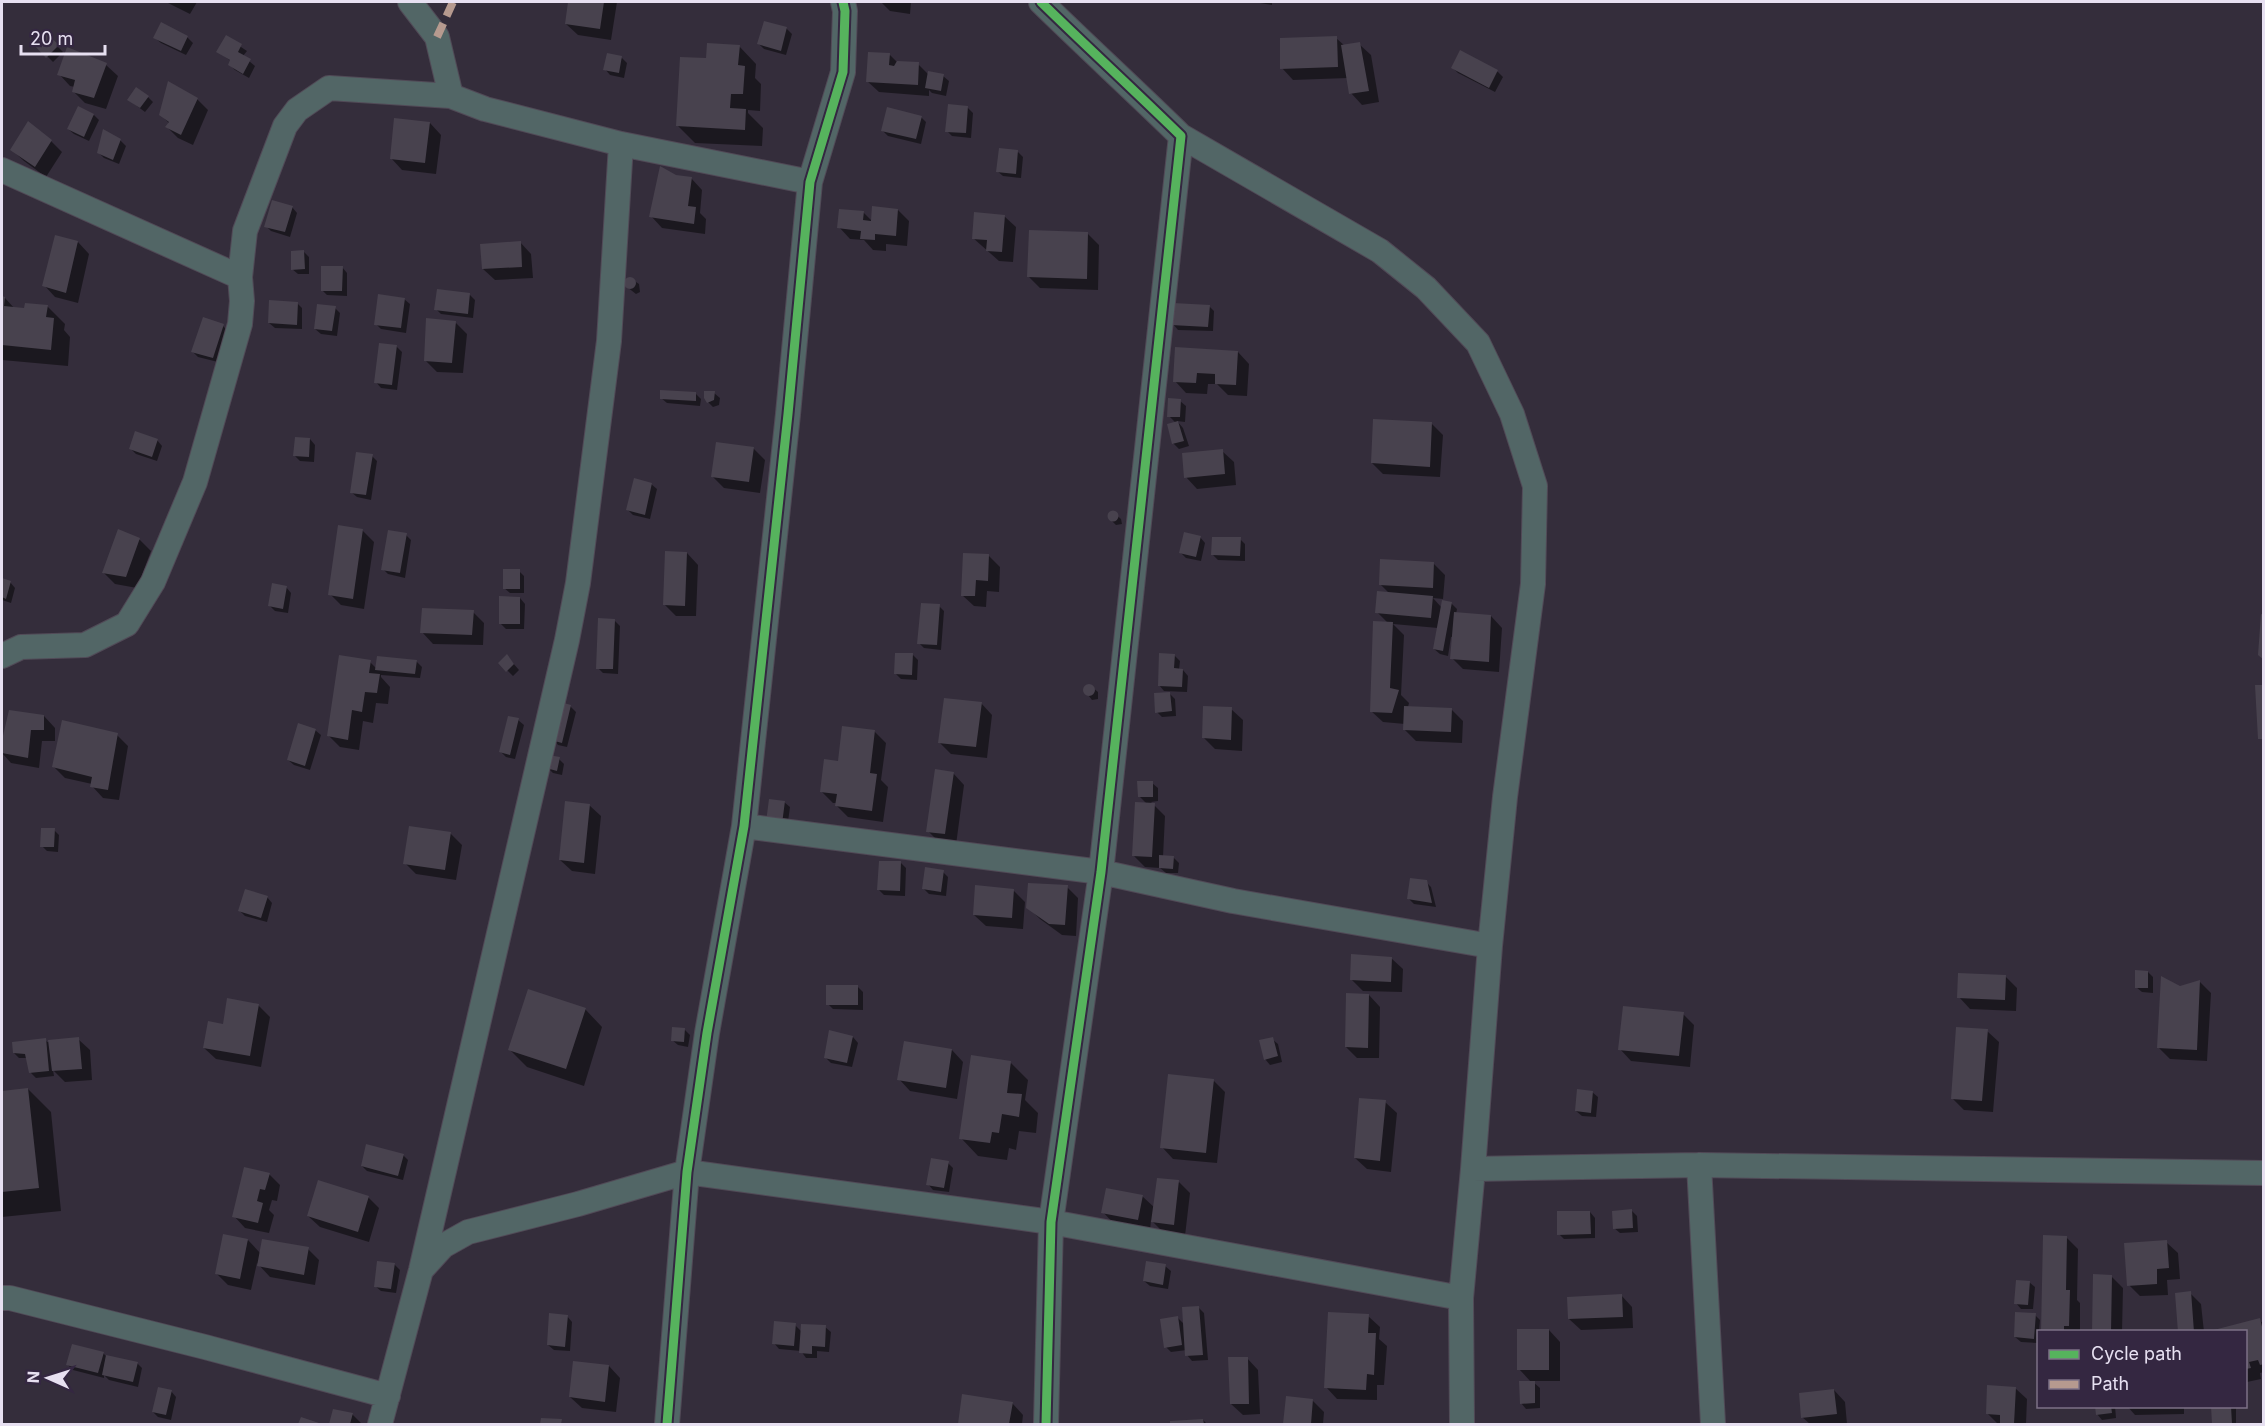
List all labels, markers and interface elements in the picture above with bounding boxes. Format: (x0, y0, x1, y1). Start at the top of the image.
scale bar (21, 18, 105, 56)
text: 20 m (30, 28, 73, 49)
legend (2037, 1330, 2247, 1408)
text: Cycle path (2091, 1343, 2182, 1364)
north arrow (18, 1348, 78, 1408)
text: N (23, 1371, 43, 1384)
text: Path (2091, 1373, 2129, 1394)

